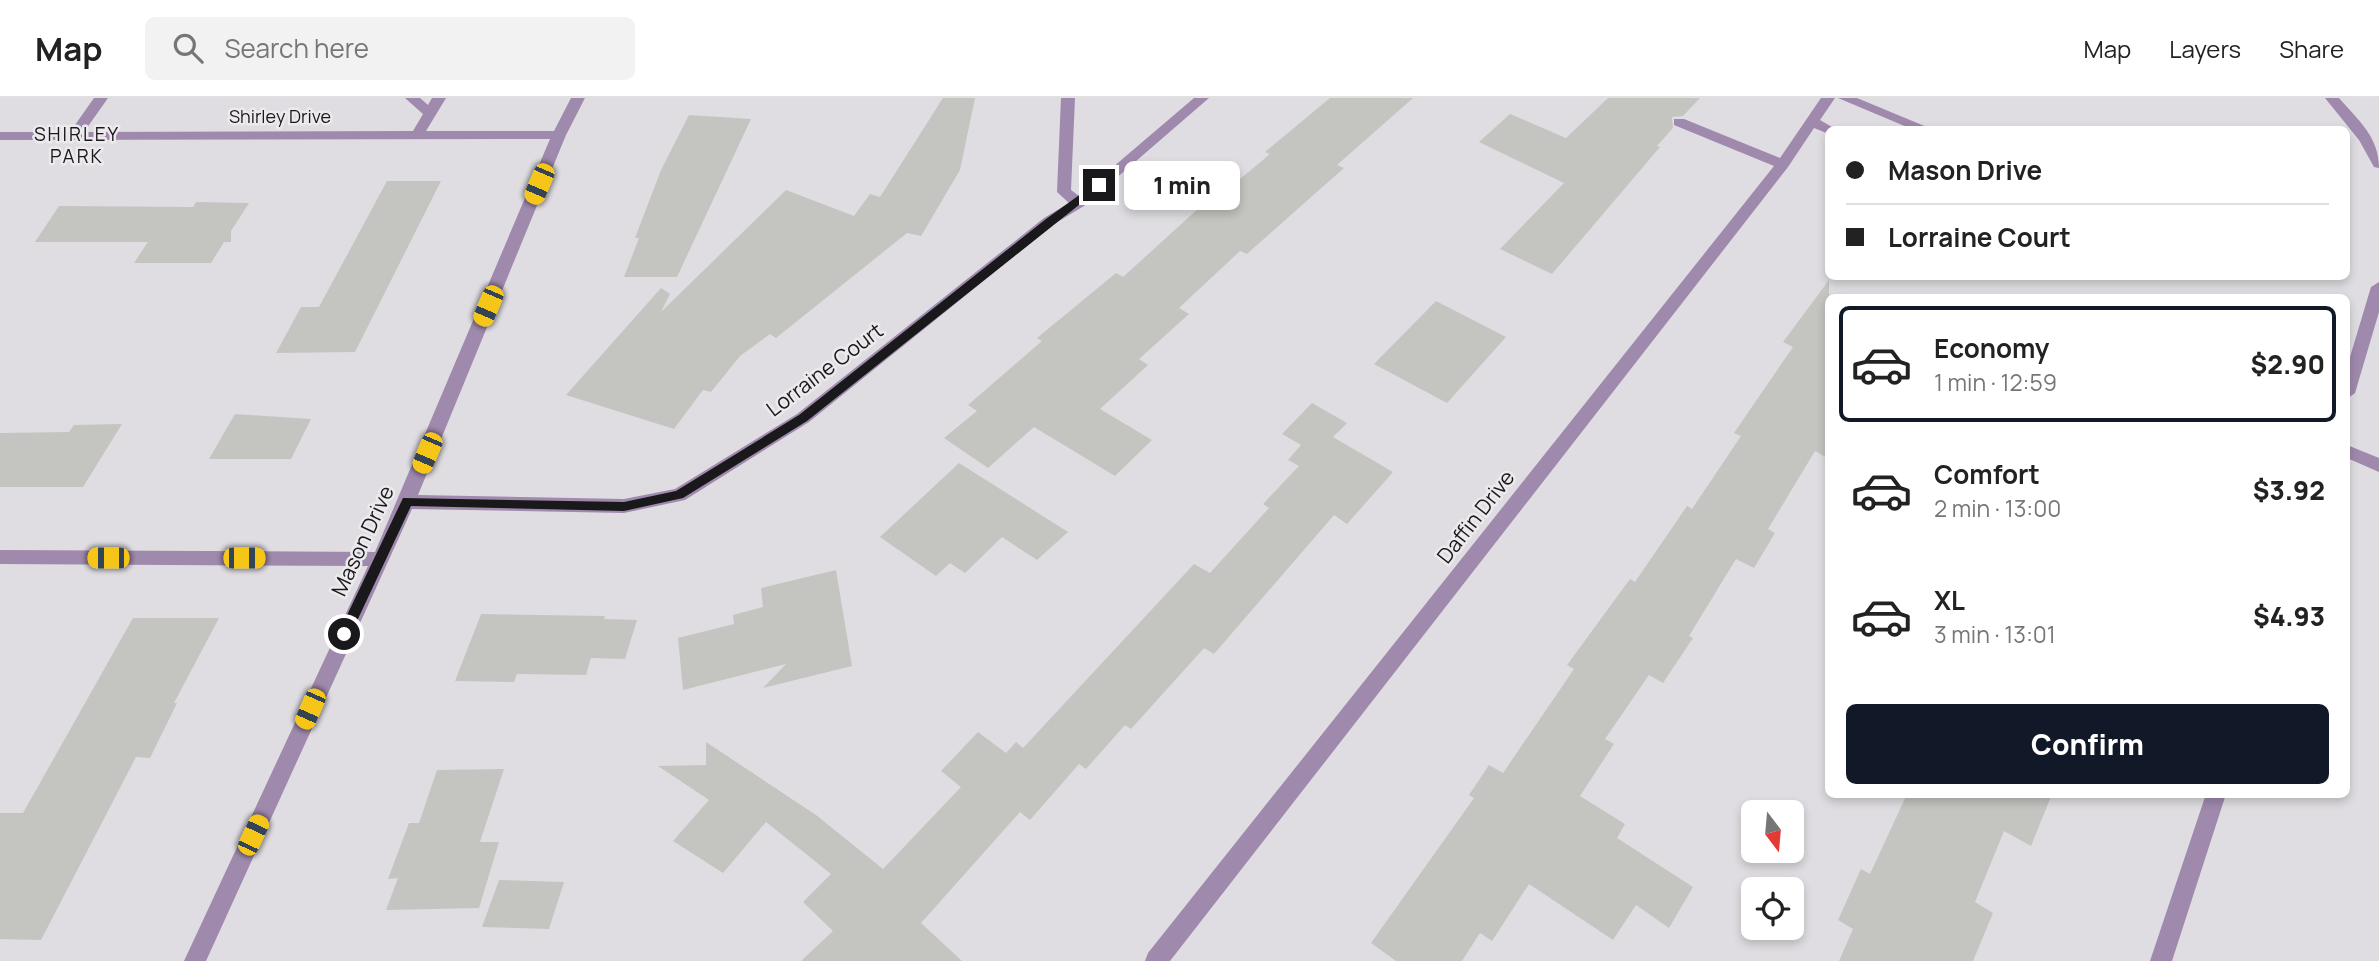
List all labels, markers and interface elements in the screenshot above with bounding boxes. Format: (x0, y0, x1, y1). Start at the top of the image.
search box (145, 17, 635, 80)
text: Map (35, 26, 103, 71)
icon: search (169, 29, 207, 67)
text: Search here (225, 30, 369, 66)
text: Map (2084, 32, 2131, 65)
text: Layers (2169, 32, 2241, 65)
text: Share (2279, 32, 2344, 65)
street label: Shirley Drive (229, 104, 331, 128)
district label: SHIRLEY PARK (34, 121, 120, 169)
text: Mason Drive (1888, 152, 2042, 188)
callout: 1 min (1124, 160, 1239, 210)
car (522, 161, 557, 207)
route end (1083, 169, 1115, 201)
text: 1 min (1153, 169, 1211, 201)
text: Lorraine Court (1888, 219, 2071, 255)
car (471, 283, 506, 329)
street label: Lorraine Court (760, 316, 888, 422)
text: Economy (1934, 330, 2049, 366)
icon: car (1850, 333, 1913, 396)
text: $2.90 (2251, 346, 2325, 382)
text: 1 min · 12:59 (1934, 366, 2057, 398)
car (410, 430, 445, 476)
text: Comfort (1934, 456, 2040, 492)
icon: car (1850, 459, 1913, 522)
street label: Daffin Drive (1430, 464, 1520, 569)
text: $3.92 (2253, 472, 2325, 508)
street label: Mason Drive (324, 481, 400, 600)
text: 2 min · 13:00 (1934, 492, 2061, 524)
car (88, 548, 130, 569)
car (224, 548, 266, 569)
text: XL (1934, 582, 1965, 618)
icon: car (1850, 585, 1913, 648)
text: $4.93 (2253, 598, 2325, 634)
route start (328, 618, 360, 650)
text: 3 min · 13:01 (1934, 618, 2056, 650)
car (292, 686, 329, 732)
button: Confirm (1846, 704, 2329, 784)
north arrow (1741, 800, 1804, 863)
map controls (1741, 800, 1804, 940)
car (235, 812, 272, 858)
button: locate (1741, 877, 1804, 940)

